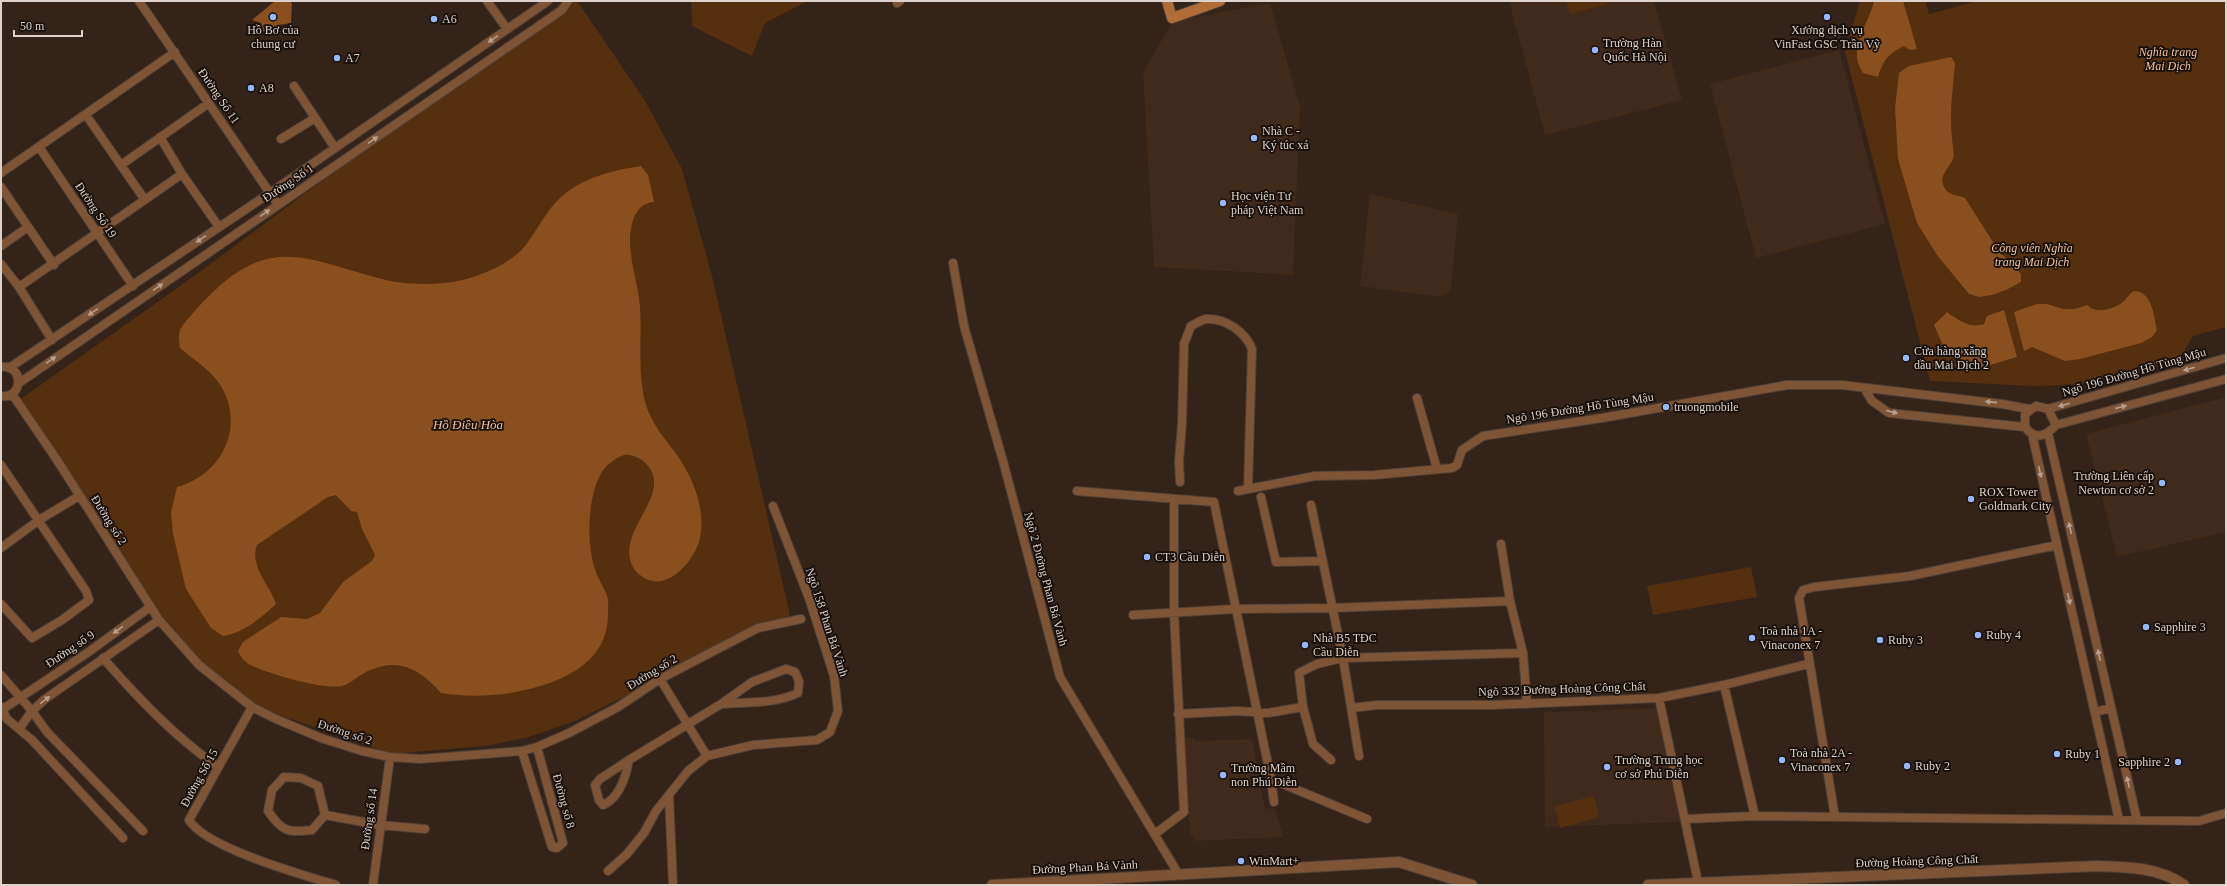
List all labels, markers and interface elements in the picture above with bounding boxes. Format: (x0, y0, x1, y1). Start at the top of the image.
scale bar (14, 12, 82, 38)
marker: Hồ Bơ của chung cư (268, 12, 278, 22)
place label: A6 (442, 12, 457, 26)
marker: Xưởng dịch vụ VinFast GSC Trần Vỹ (1822, 12, 1832, 22)
marker: A6 (429, 14, 439, 24)
text: 50 m (20, 19, 45, 33)
place label: Hồ Bơ của chung cư (247, 23, 300, 51)
place label: Xưởng dịch vụ VinFast GSC Trần Vỹ (1774, 23, 1880, 51)
one-way arrow (488, 35, 498, 43)
place label: Trường Hàn Quốc Hà Nội (1603, 36, 1668, 64)
marker: Trường Hàn Quốc Hà Nội (1590, 45, 1600, 55)
park label: Nghĩa trang Mai Dịch (2138, 45, 2197, 73)
place label: A7 (345, 51, 360, 65)
marker: A7 (332, 53, 342, 63)
street label: Đường Số 11 (195, 66, 243, 126)
place label: A8 (259, 81, 274, 95)
marker: A8 (246, 83, 256, 93)
place label: Nhà C - Ký túc xá (1262, 124, 1309, 152)
marker: Nhà C - Ký túc xá (1249, 133, 1259, 143)
one-way arrow (367, 136, 378, 144)
street label: Đường Số 1 (260, 161, 316, 205)
street label: Đường Số 19 (72, 179, 120, 241)
place label: Học viện Tư pháp Việt Nam (1231, 189, 1304, 217)
marker: Học viện Tư pháp Việt Nam (1218, 198, 1228, 208)
one-way arrow (260, 209, 271, 217)
one-way arrow (196, 235, 206, 243)
park label: Công viên Nghĩa trang Mai Dịch (1991, 241, 2073, 269)
one-way arrow (153, 283, 163, 291)
one-way arrow (88, 308, 99, 316)
place label: Cửa hàng xăng dầu Mai Dịch 2 (1914, 344, 1989, 372)
street label: Ngõ 196 Đường Hồ Tùng Mậu (2060, 345, 2208, 399)
marker: Cửa hàng xăng dầu Mai Dịch 2 (1901, 353, 1911, 363)
one-way arrow (46, 356, 56, 364)
one-way arrow (2182, 366, 2194, 372)
street label: Ngõ 196 Đường Hồ Tùng Mậu (1505, 389, 1655, 427)
one-way arrow (1985, 399, 1997, 406)
place label: truongmobile (1674, 400, 1739, 414)
marker: truongmobile (1661, 402, 1671, 412)
one-way arrow (2057, 402, 2069, 408)
one-way arrow (2115, 404, 2127, 410)
one-way arrow (1887, 409, 1899, 415)
water label: Hồ Điều Hòa (432, 417, 504, 432)
one-way arrow (2038, 466, 2044, 478)
place label: Trường Liên cấp Newton cơ sở 2 (2074, 469, 2154, 497)
marker: Trường Liên cấp Newton cơ sở 2 (2157, 478, 2167, 488)
place label: ROX Tower Goldmark City (1979, 485, 2051, 513)
street label: Đường số 2 (88, 492, 130, 548)
marker: ROX Tower Goldmark City (1966, 494, 1976, 504)
street label: Ngõ 2 Đường Phan Bá Vành (1021, 510, 1071, 648)
one-way arrow (2067, 522, 2073, 534)
place label: CT3 Cầu Diễn (1155, 550, 1225, 564)
marker: CT3 Cầu Diễn (1142, 552, 1152, 562)
street label: Ngõ 158 Phan Bá Vành (803, 566, 851, 678)
one-way arrow (2066, 593, 2072, 605)
place label: Sapphire 3 (2154, 620, 2206, 634)
marker: Sapphire 3 (2141, 622, 2151, 632)
place label: Toà nhà 1A - Vinaconex 7 (1760, 624, 1822, 652)
one-way arrow (113, 626, 124, 634)
street label: Đường số 9 (43, 627, 97, 671)
place label: Ruby 4 (1986, 628, 2021, 642)
marker: Ruby 4 (1973, 630, 1983, 640)
place label: Nhà B5 TĐC Cầu Diễn (1313, 631, 1377, 659)
marker: Toà nhà 1A - Vinaconex 7 (1747, 633, 1757, 643)
place label: Ruby 3 (1888, 633, 1923, 647)
marker: Ruby 3 (1875, 635, 1885, 645)
marker: Nhà B5 TĐC Cầu Diễn (1300, 640, 1310, 650)
one-way arrow (2096, 649, 2102, 661)
street label: Đường số 2 (624, 652, 680, 692)
street label: Ngõ 332 Đường Hoàng Công Chất (1478, 679, 1647, 699)
one-way arrow (40, 696, 51, 704)
street label: Đường số 2 (316, 717, 374, 747)
place label: Toà nhà 2A - Vinaconex 7 (1790, 746, 1852, 774)
street label: Đường Số 15 (177, 747, 221, 809)
place label: Ruby 1 (2065, 747, 2100, 761)
marker: Ruby 1 (2052, 749, 2062, 759)
place label: Trường Trung học cơ sở Phú Diễn (1615, 753, 1703, 781)
marker: Toà nhà 2A - Vinaconex 7 (1777, 755, 1787, 765)
place label: Sapphire 2 (2118, 755, 2170, 769)
marker: Sapphire 2 (2173, 757, 2183, 767)
place label: Ruby 2 (1915, 759, 1950, 773)
place label: Trường Mầm non Phú Diễn (1231, 761, 1297, 789)
marker: Ruby 2 (1902, 761, 1912, 771)
marker: Trường Trung học cơ sở Phú Diễn (1602, 762, 1612, 772)
marker: Trường Mầm non Phú Diễn (1218, 770, 1228, 780)
street label: Đường số 8 (550, 772, 578, 830)
one-way arrow (2125, 776, 2131, 788)
street label: Đường số 14 (358, 787, 380, 851)
street label: Đường Hoàng Công Chất (1855, 852, 1979, 870)
place label: WinMart+ (1249, 854, 1300, 868)
marker: WinMart+ (1236, 856, 1246, 866)
street label: Đường Phan Bá Vành (1032, 857, 1138, 877)

